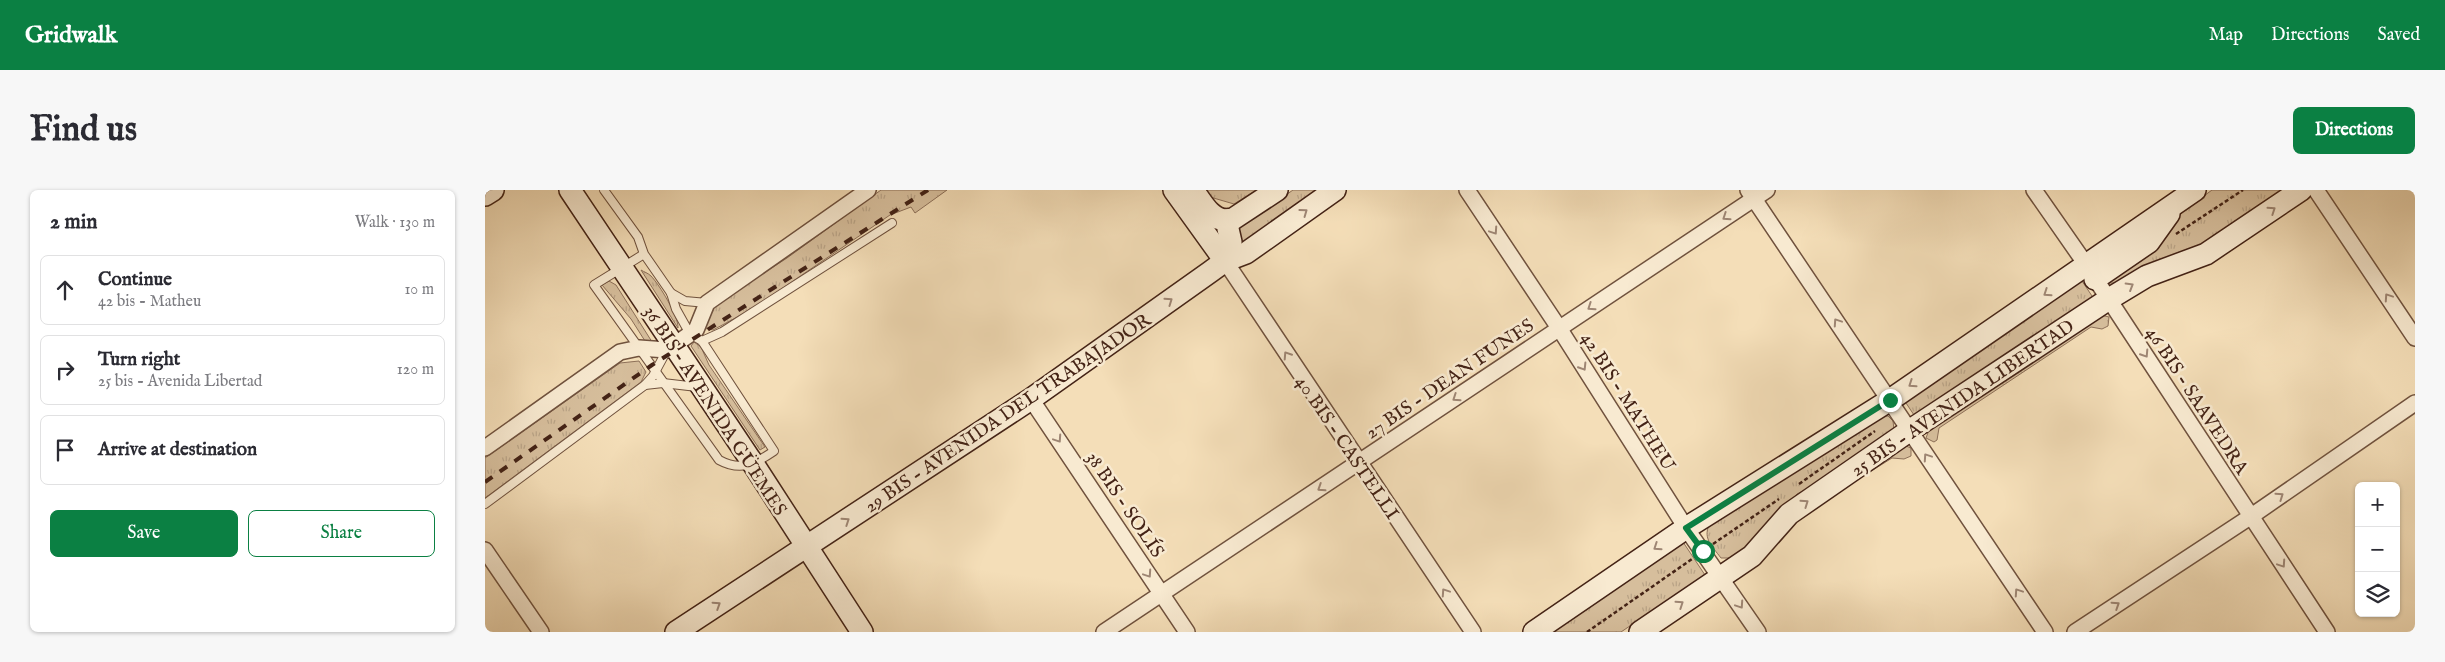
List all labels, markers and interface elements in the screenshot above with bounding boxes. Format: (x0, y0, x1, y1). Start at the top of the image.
text: Gridwalk (25, 20, 117, 51)
text: Map (2209, 24, 2243, 47)
text: Directions (2271, 24, 2349, 47)
text: Saved (2377, 24, 2420, 47)
button: Directions (2293, 107, 2415, 154)
text: Find us (30, 108, 137, 153)
one-way arrow (2266, 207, 2276, 216)
text: 2 min (50, 209, 97, 236)
one-way arrow (1298, 209, 1308, 218)
one-way arrow (1723, 211, 1732, 220)
text: Walk · 130 m (355, 213, 435, 233)
one-way arrow (1488, 225, 1497, 234)
text: Continue (98, 268, 172, 292)
icon: ahead (51, 276, 79, 304)
text: 10 m (404, 280, 434, 300)
one-way arrow (2124, 283, 2133, 293)
one-way arrow (2043, 287, 2052, 296)
text: 42 bis - Matheu (98, 292, 201, 312)
one-way arrow (2385, 294, 2394, 303)
one-way arrow (1163, 298, 1172, 307)
street label: 36 BIS - AVENIDA GÜEMES (637, 301, 791, 521)
one-way arrow (1587, 301, 1597, 310)
street label: 29 BIS - AVENIDA DEL TRABAJADOR (860, 308, 1156, 519)
street label: 27 BIS - DEAN FUNES (1361, 314, 1539, 445)
street label: 25 BIS - AVENIDA LIBERTAD (1847, 315, 2079, 483)
one-way arrow (1834, 318, 1843, 327)
street label: 46 BIS - SAAVEDRA (2140, 323, 2254, 480)
street label: 42 BIS - MATHEU (1575, 328, 1680, 477)
text: Turn right (98, 348, 180, 372)
one-way arrow (2139, 349, 2148, 358)
one-way arrow (1284, 351, 1293, 361)
icon: right (51, 356, 79, 384)
text: 120 m (397, 360, 434, 380)
one-way arrow (1577, 361, 1587, 370)
text: 25 bis - Avenida Libertad (98, 372, 262, 392)
street label: 40 BIS - CASTELLI (1289, 372, 1403, 525)
one-way arrow (1908, 378, 1918, 387)
route end (1879, 389, 1902, 412)
one-way arrow (1452, 392, 1462, 401)
one-way arrow (1052, 433, 1061, 443)
icon: arrive (51, 436, 79, 464)
text: Arrive at destination (98, 438, 257, 462)
street label: 38 BIS - SOLÍS (1080, 447, 1169, 563)
one-way arrow (1924, 453, 1933, 462)
one-way arrow (1317, 482, 1327, 491)
map controls (2355, 482, 2400, 617)
button: + (2355, 482, 2400, 527)
one-way arrow (2275, 493, 2284, 502)
one-way arrow (1800, 500, 1809, 509)
button: Save (50, 510, 238, 557)
button: Share (248, 510, 435, 557)
one-way arrow (841, 518, 850, 527)
button: − (2355, 527, 2400, 572)
route start (1692, 540, 1715, 563)
one-way arrow (1654, 541, 1663, 550)
one-way arrow (2275, 558, 2285, 567)
one-way arrow (1142, 569, 1152, 578)
button: layers (2355, 572, 2400, 617)
one-way arrow (1442, 588, 1452, 597)
one-way arrow (2014, 588, 2024, 597)
one-way arrow (1734, 599, 1743, 608)
one-way arrow (1675, 601, 1684, 611)
one-way arrow (712, 602, 721, 612)
one-way arrow (2110, 602, 2119, 611)

